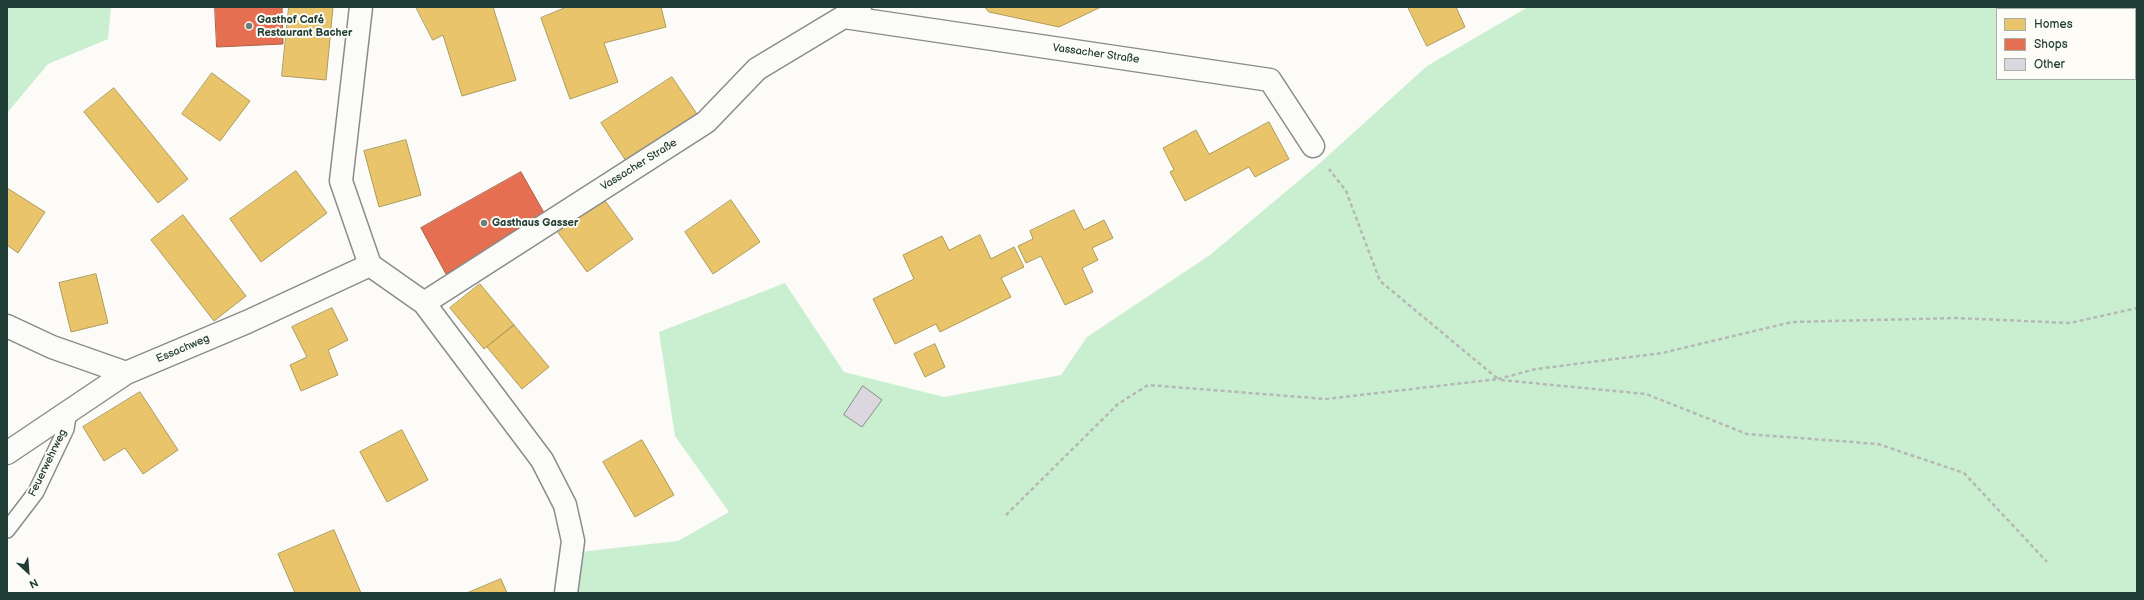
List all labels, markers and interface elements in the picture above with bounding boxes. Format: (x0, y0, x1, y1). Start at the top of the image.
legend (1996, 8, 2136, 80)
place label: Gasthof Café Restaurant Bacher (257, 13, 352, 39)
text: Homes (2034, 17, 2073, 32)
marker: Gasthof Café Restaurant Bacher (244, 21, 254, 31)
text: Shops (2034, 37, 2068, 52)
street label: Vassacher Straße (1052, 41, 1140, 67)
text: Other (2034, 57, 2065, 72)
street label: Vassacher Straße (598, 136, 680, 194)
place label: Gasthaus Gasser (492, 216, 578, 230)
marker: Gasthaus Gasser (479, 218, 489, 228)
street label: Essachweg (154, 332, 212, 366)
street label: Feuerwehrweg (26, 427, 70, 499)
north arrow (8, 552, 48, 592)
text: N (27, 576, 40, 591)

